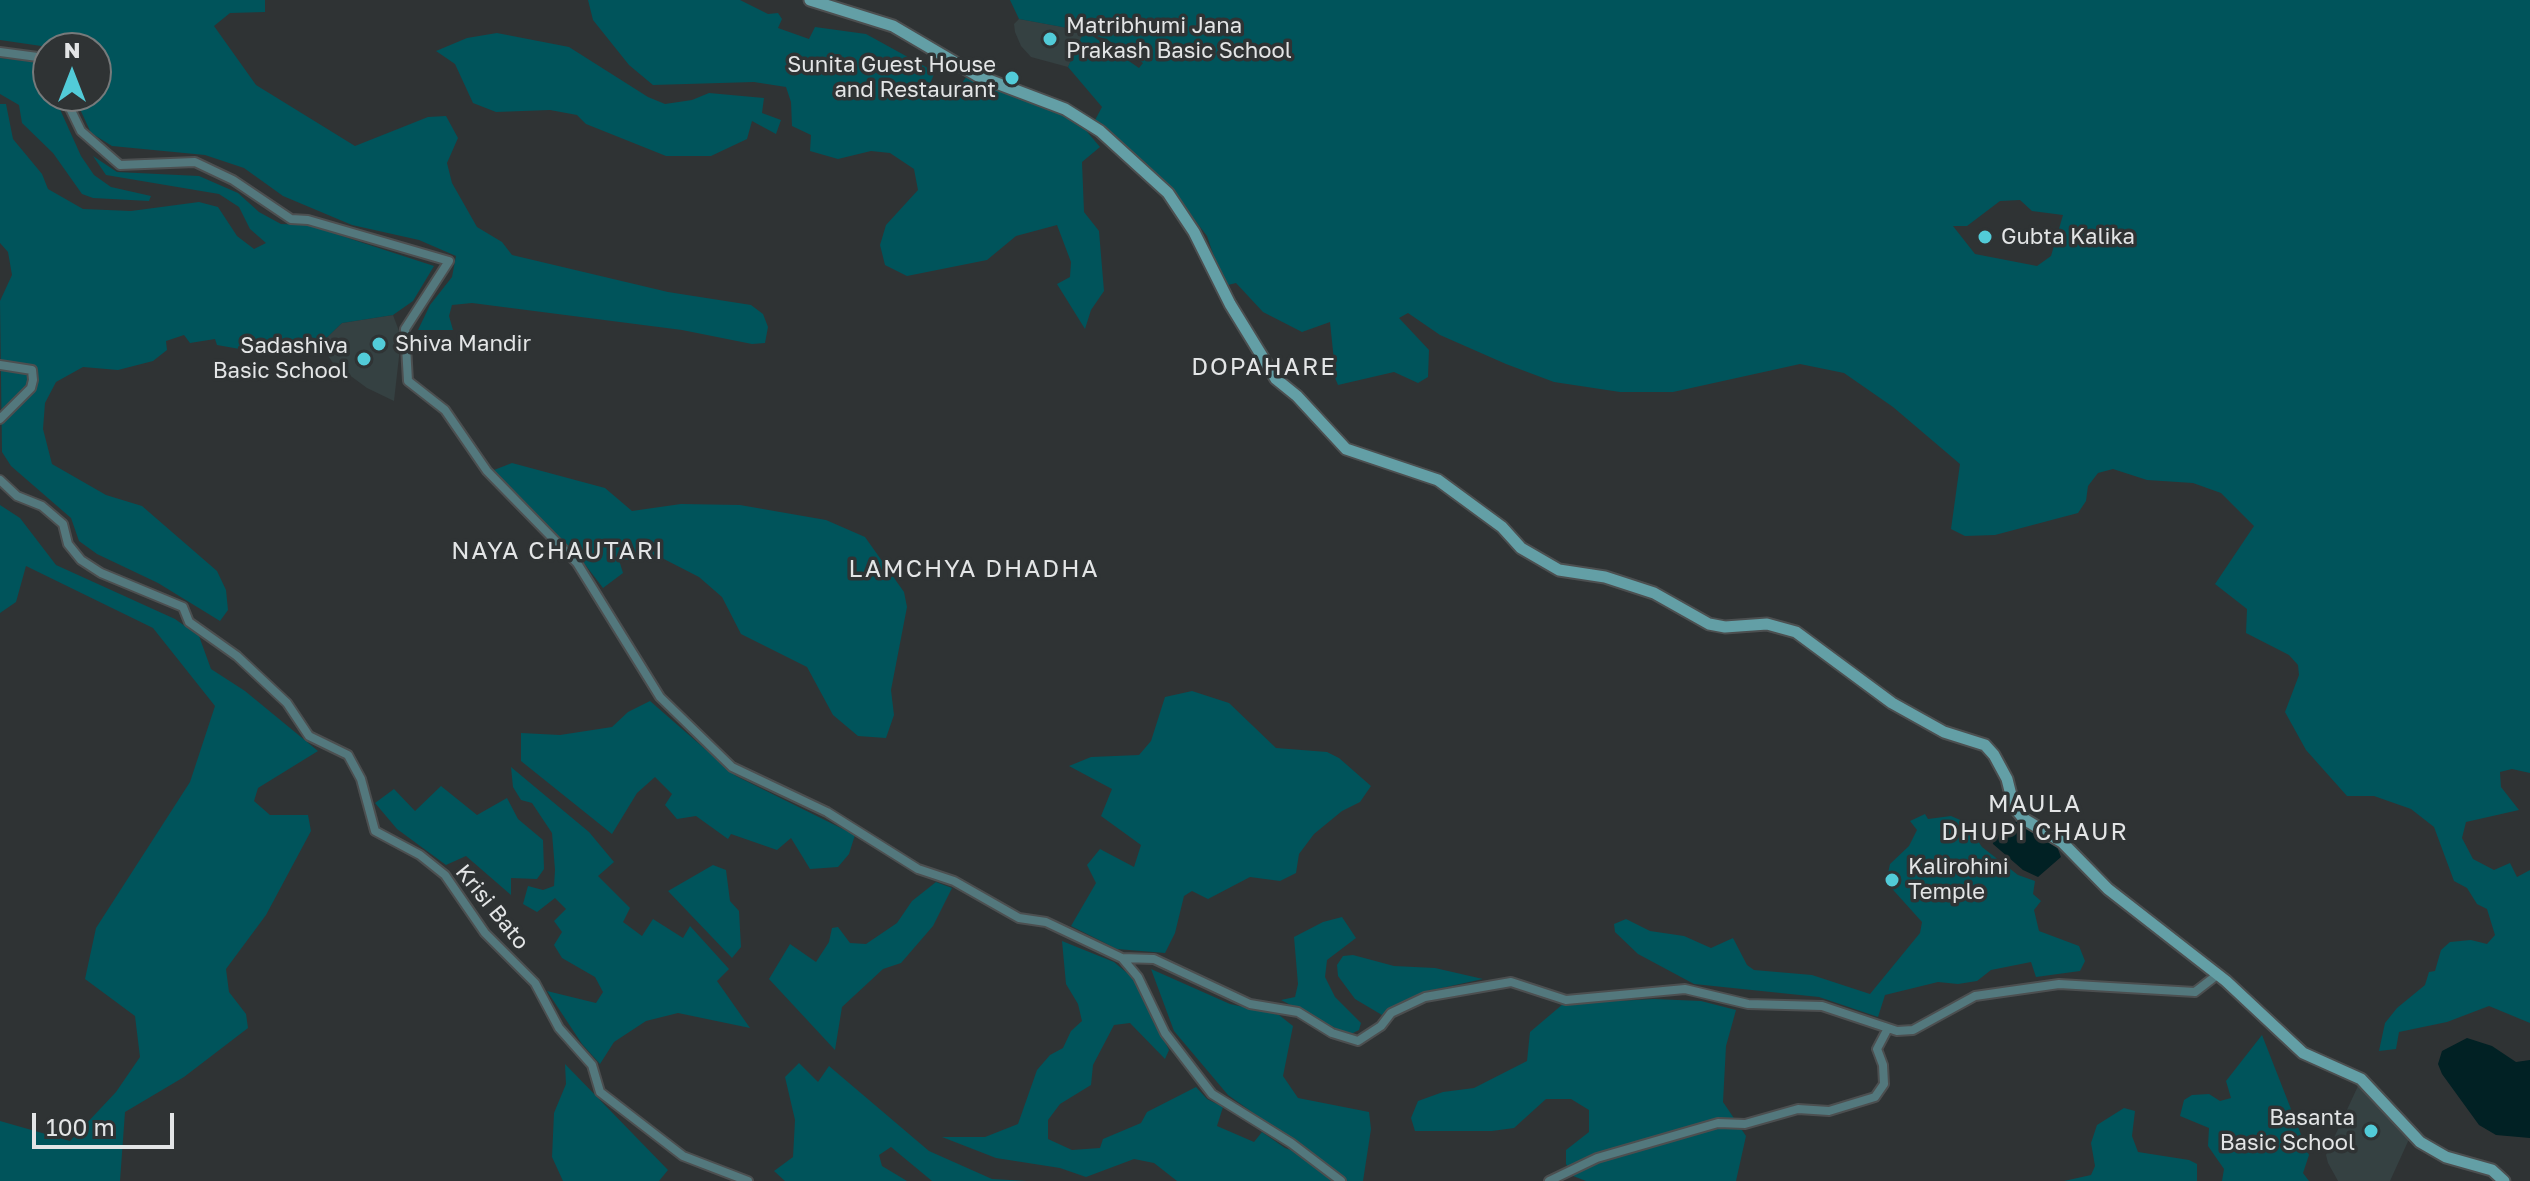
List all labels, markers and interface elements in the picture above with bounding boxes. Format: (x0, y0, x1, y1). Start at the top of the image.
place label: Matribhumi Jana Prakash Basic School (1066, 13, 1292, 64)
marker: Matribhumi Jana Prakash Basic School (1041, 30, 1059, 48)
north arrow (32, 32, 112, 112)
text: N (64, 36, 80, 63)
place label: Sunita Guest House and Restaurant (787, 52, 996, 104)
marker: Sunita Guest House and Restaurant (1003, 69, 1021, 87)
place label: Gubta Kalika (2001, 224, 2135, 250)
marker: Gubta Kalika (1976, 228, 1994, 246)
place label: Shiva Mandir (395, 331, 531, 357)
place label: Sadashiva Basic School (213, 333, 348, 384)
marker: Shiva Mandir (370, 335, 388, 353)
marker: Sadashiva Basic School (355, 350, 373, 368)
district label: DOPAHARE (1191, 353, 1337, 381)
district label: NAYA CHAUTARI (451, 537, 665, 565)
district label: LAMCHYA DHADHA (849, 555, 1099, 583)
district label: MAULA DHUPI CHAUR (1941, 790, 2129, 846)
place label: Kalirohini Temple (1908, 854, 2009, 906)
street label: Krisi Bato (450, 859, 534, 955)
marker: Kalirohini Temple (1883, 871, 1901, 889)
scale bar (36, 1097, 178, 1147)
place label: Basanta Basic School (2220, 1105, 2355, 1156)
text: 100 m (46, 1112, 115, 1141)
marker: Basanta Basic School (2362, 1122, 2380, 1140)

